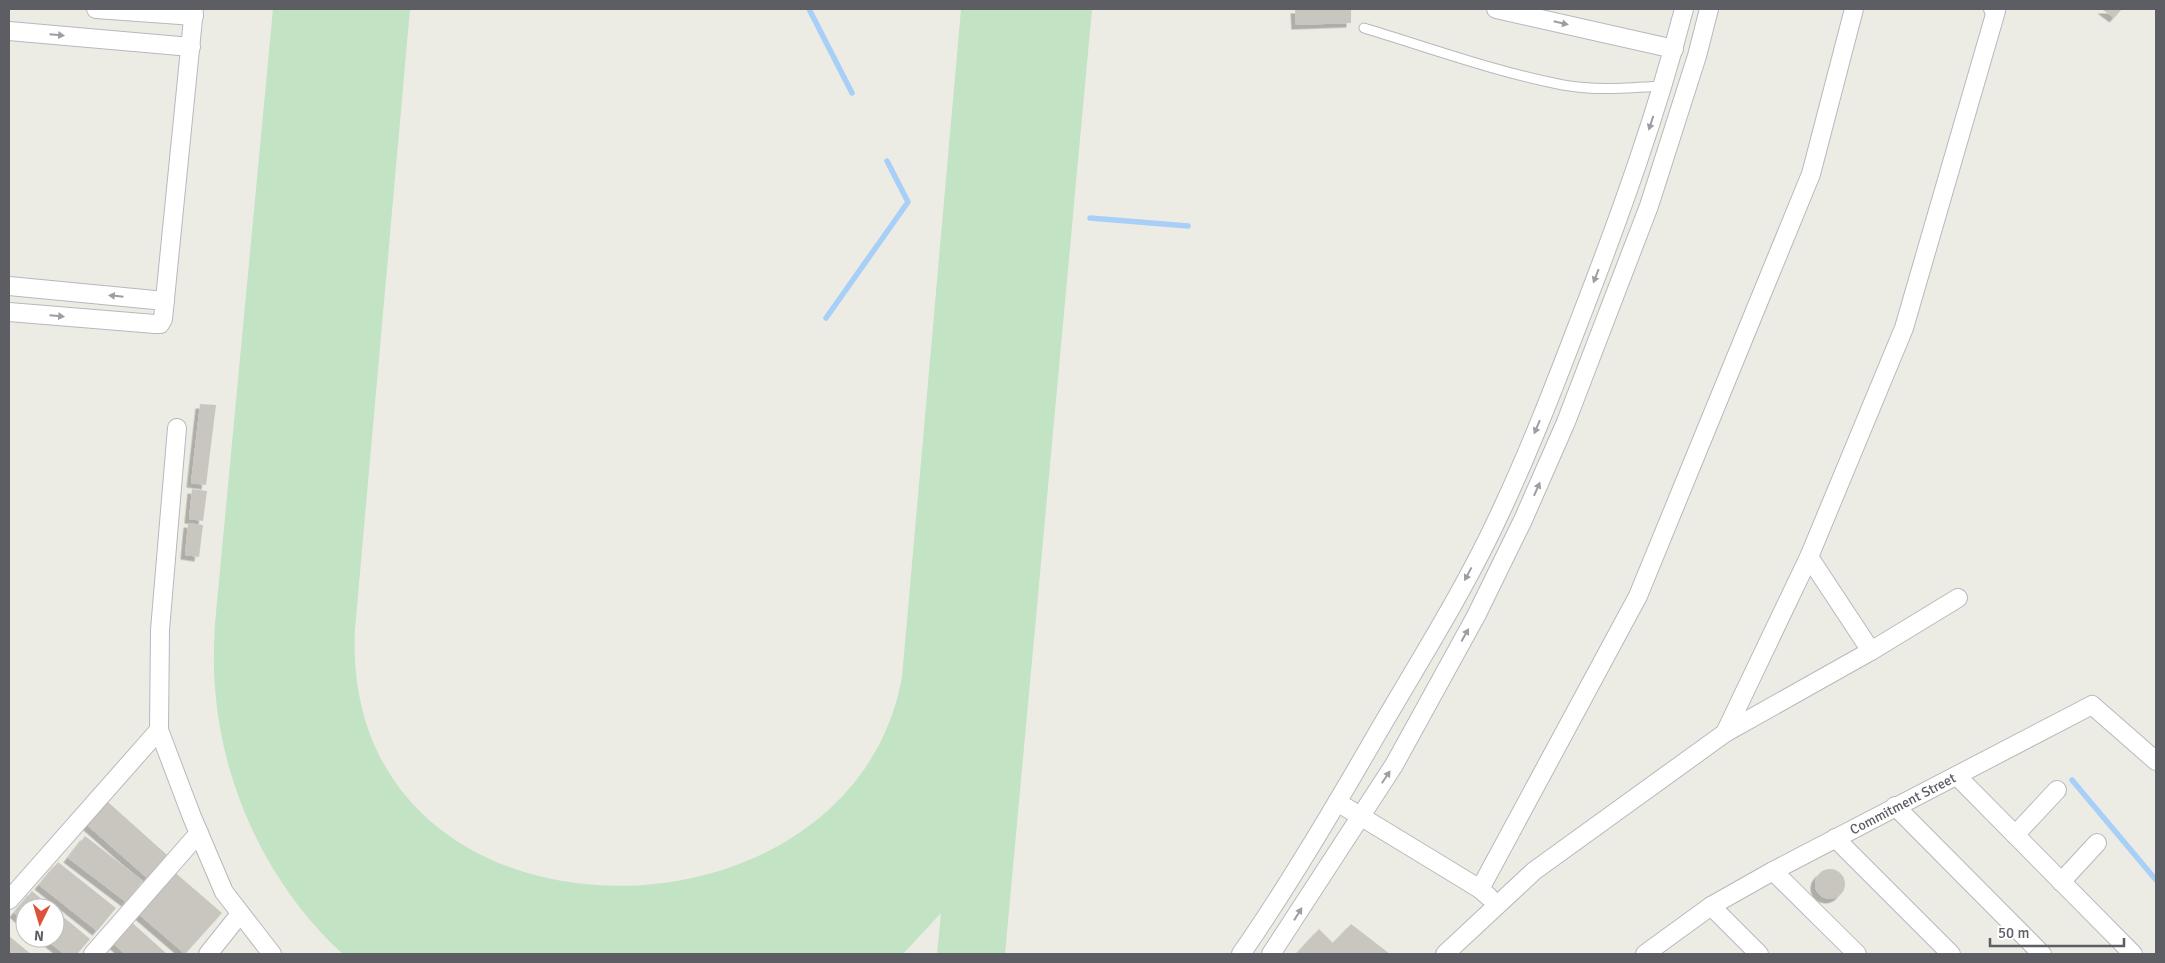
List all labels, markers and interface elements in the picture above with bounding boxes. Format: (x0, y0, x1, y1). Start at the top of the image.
one-way arrow (1554, 19, 1569, 27)
one-way arrow (50, 32, 66, 40)
one-way arrow (1647, 116, 1655, 131)
one-way arrow (1592, 269, 1600, 283)
one-way arrow (108, 292, 124, 300)
one-way arrow (50, 312, 66, 320)
one-way arrow (1533, 420, 1541, 434)
one-way arrow (1533, 482, 1541, 496)
one-way arrow (1464, 567, 1472, 581)
one-way arrow (1461, 628, 1469, 642)
street label: Commitment Street (1847, 769, 1959, 838)
one-way arrow (1381, 770, 1391, 784)
north arrow (15, 898, 65, 948)
one-way arrow (1294, 907, 1303, 920)
scale bar (1990, 916, 2124, 948)
text: 50 m (1998, 924, 2029, 942)
text: N (33, 927, 45, 944)

